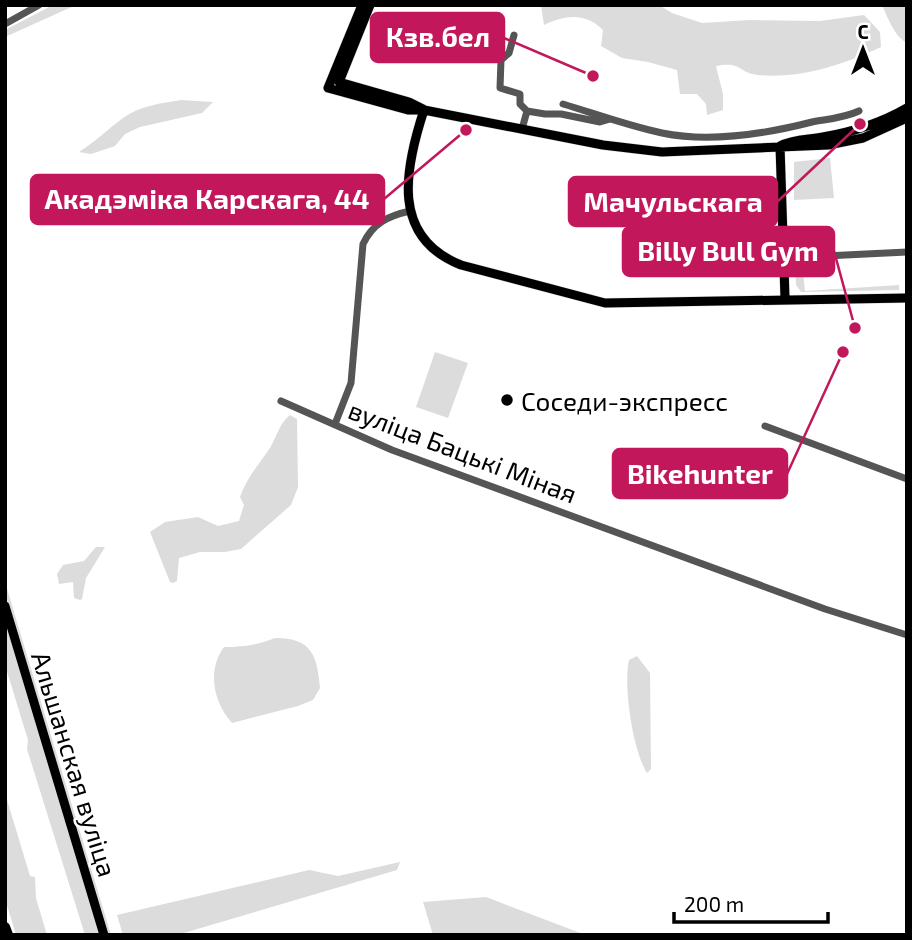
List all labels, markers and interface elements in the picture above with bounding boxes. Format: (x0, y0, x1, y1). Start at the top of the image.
callout: Кзв.бел (371, 13, 504, 62)
north arrow (828, 14, 898, 84)
text: Кзв.бел (386, 19, 490, 53)
text: С (857, 20, 869, 43)
callout: Акадэміка Карскага, 44 (31, 175, 384, 224)
callout: Мачульскага (569, 177, 777, 226)
text: Акадэміка Карскага, 44 (44, 181, 370, 215)
text: Мачульскага (583, 184, 763, 218)
callout: Billy Bull Gym (623, 227, 834, 276)
text: Billy Bull Gym (637, 233, 819, 267)
place label: Соседи-экспресс (521, 385, 728, 416)
marker: Соседи-экспресс (499, 392, 515, 408)
street label: вуліца Бацькі Міная (344, 393, 581, 510)
callout: Bikehunter (613, 449, 787, 498)
text: Bikehunter (627, 456, 773, 490)
street label: Альшанская вуліца (25, 648, 124, 881)
scale bar (674, 880, 828, 924)
text: 200 m (684, 891, 744, 916)

